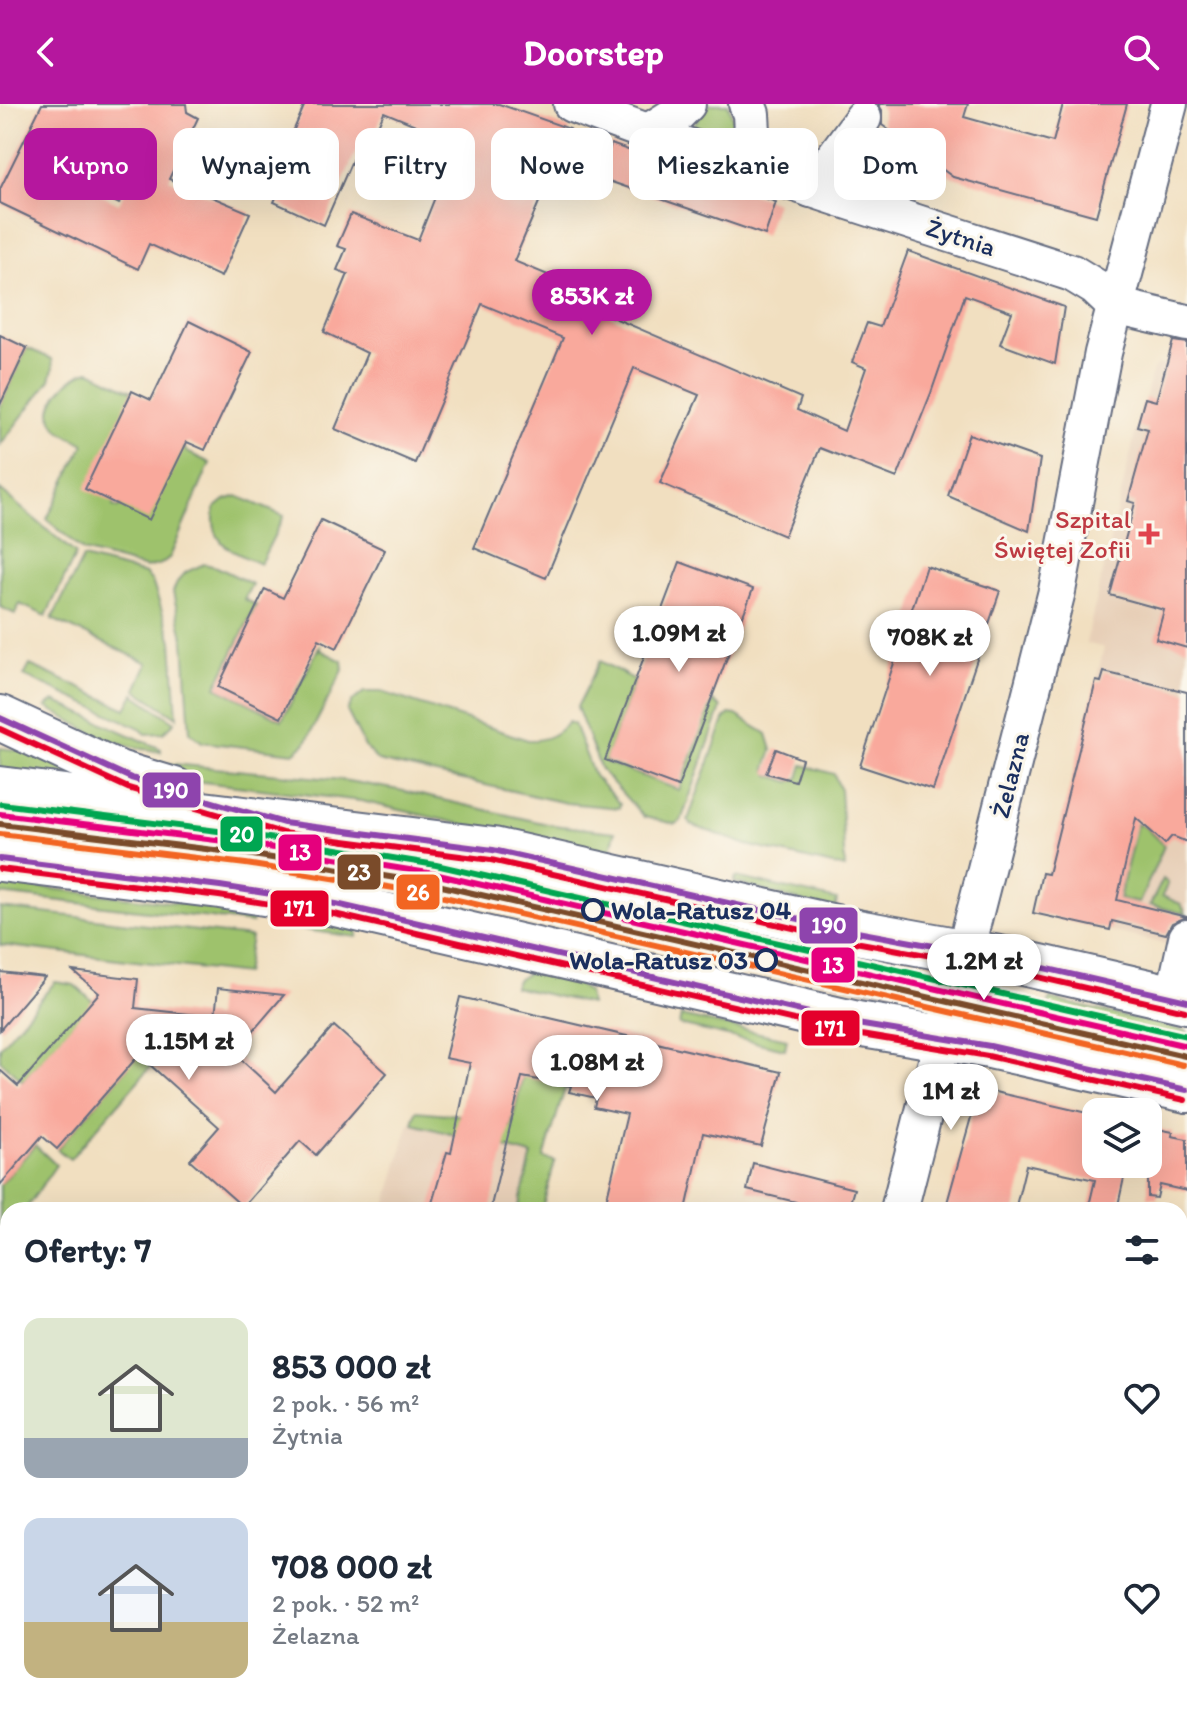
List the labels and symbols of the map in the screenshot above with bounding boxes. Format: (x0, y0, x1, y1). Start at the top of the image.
street label: Żytnia (922, 211, 1000, 263)
pin: 853K zł (518, 269, 666, 337)
place label: Szpital Świętej Zofii (994, 503, 1131, 565)
marker: Szpital Świętej Zofii (1138, 523, 1160, 545)
pin: 1.09M zł (596, 606, 762, 674)
pin: 708K zł (856, 610, 1004, 678)
street label: Żelazna (984, 728, 1036, 821)
line badge: 190 (141, 771, 202, 809)
text: 190 (153, 777, 189, 804)
line badge: 20 (219, 815, 264, 853)
text: 20 (229, 821, 255, 848)
line badge: 13 (277, 833, 323, 872)
text: 13 (289, 839, 311, 866)
line badge: 23 (336, 853, 382, 891)
text: 23 (347, 859, 371, 886)
line badge: 26 (395, 873, 441, 911)
text: 26 (406, 879, 430, 906)
line badge: 171 (269, 889, 330, 928)
place label: Wola-Ratusz 04 (611, 894, 792, 926)
text: 171 (283, 895, 315, 922)
marker: Wola-Ratusz 04 (582, 899, 604, 921)
line badge: 190 (798, 906, 859, 945)
text: 190 (811, 912, 847, 939)
pin: 1.2M zł (910, 934, 1058, 1002)
place label: Wola-Ratusz 03 (569, 944, 748, 976)
line badge: 13 (810, 946, 856, 984)
marker: Wola-Ratusz 03 (755, 949, 777, 971)
text: 13 (822, 952, 844, 979)
line badge: 171 (800, 1009, 861, 1047)
pin: 1.15M zł (106, 1014, 272, 1082)
text: 171 (814, 1015, 846, 1042)
pin: 1.08M zł (514, 1035, 680, 1103)
pin: 1M zł (895, 1064, 1007, 1132)

